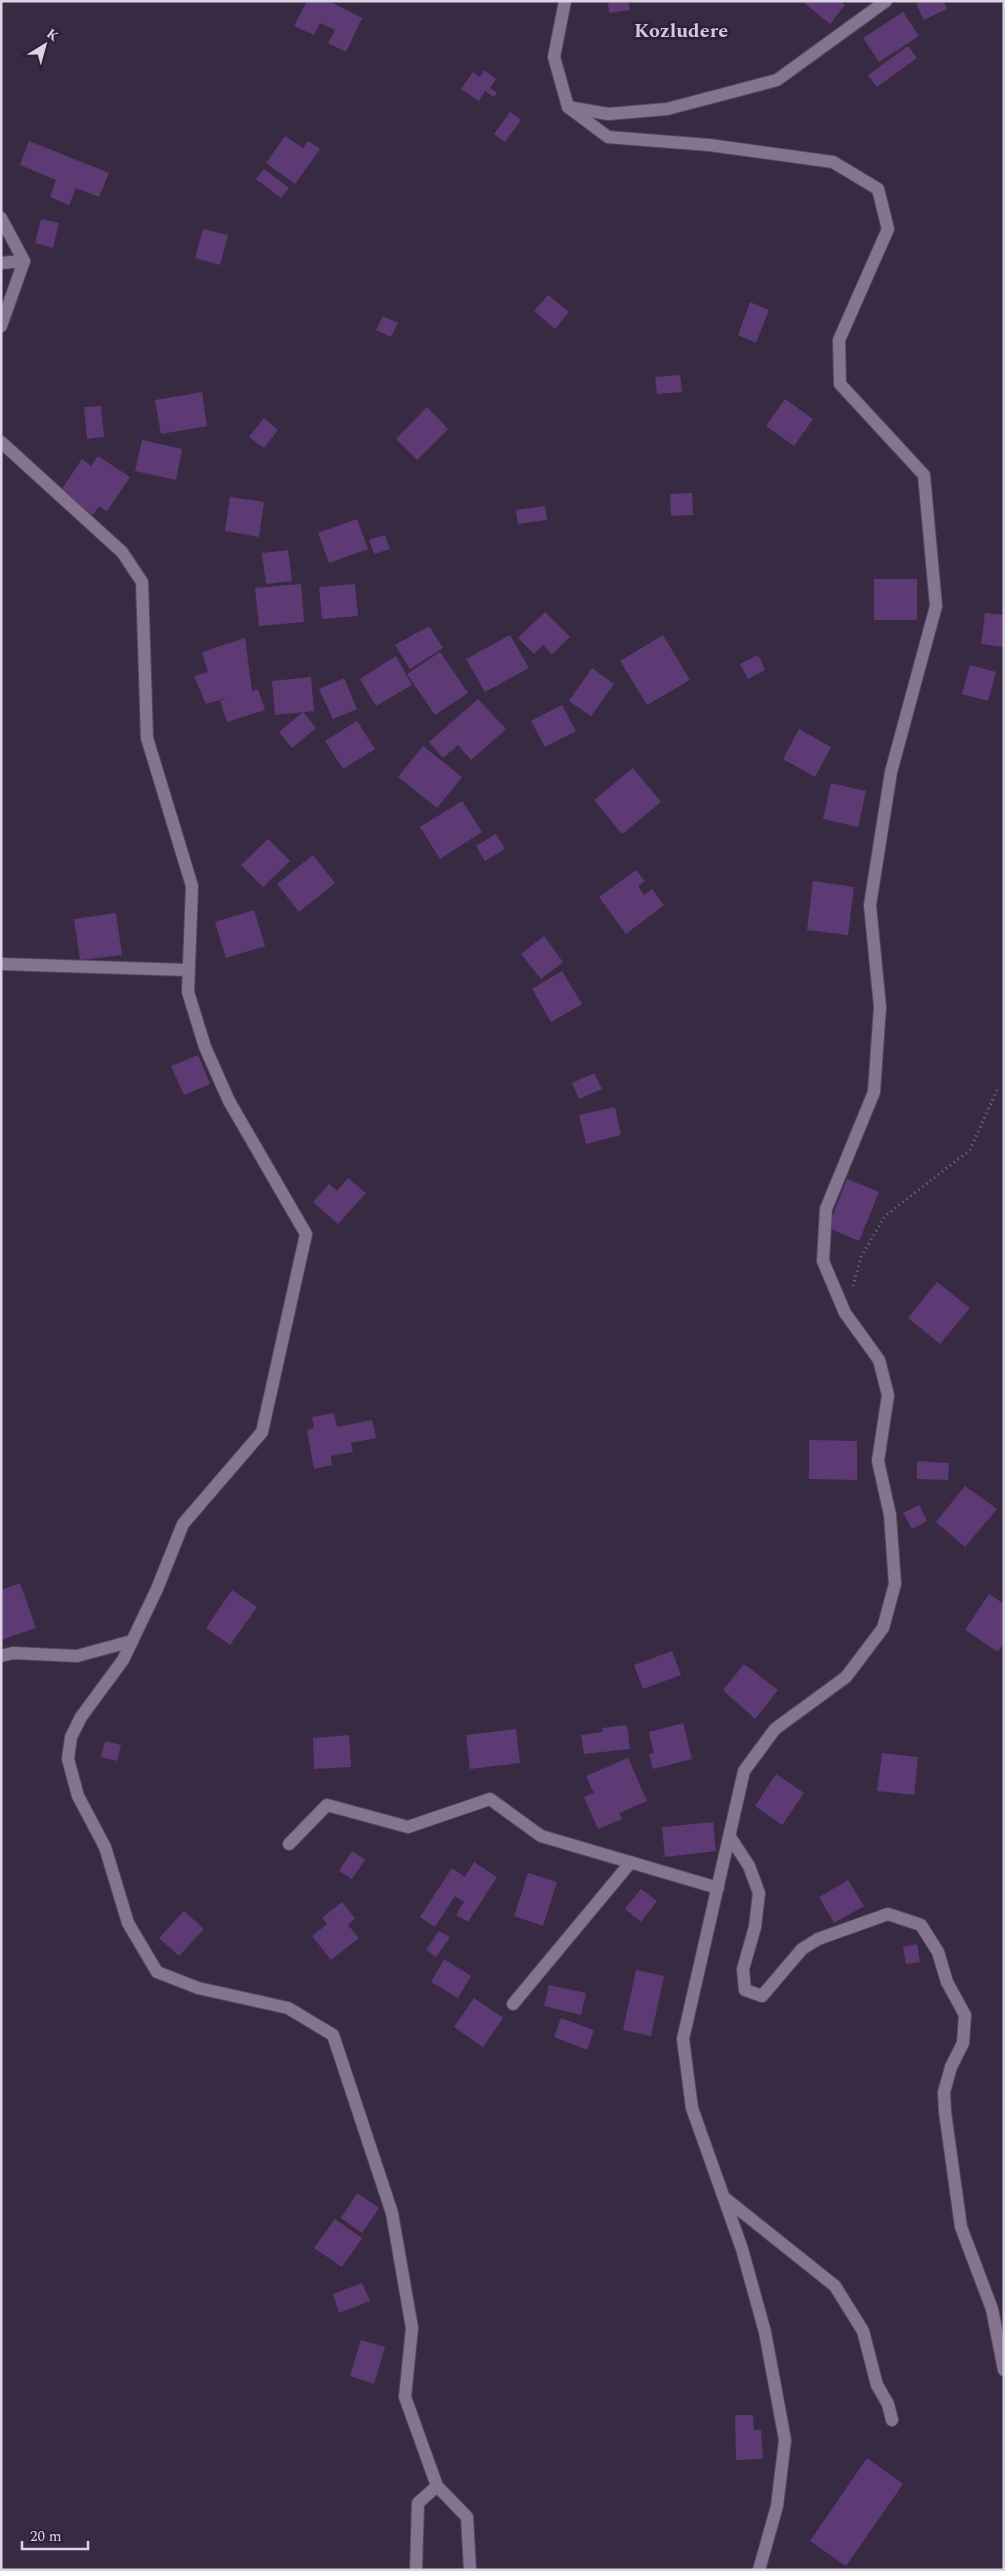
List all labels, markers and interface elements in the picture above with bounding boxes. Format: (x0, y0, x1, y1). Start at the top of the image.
district label: Kozludere (634, 16, 728, 46)
north arrow (20, 20, 70, 70)
text: K (42, 23, 63, 47)
scale bar (22, 2518, 89, 2550)
text: 20 m (30, 2525, 62, 2548)

